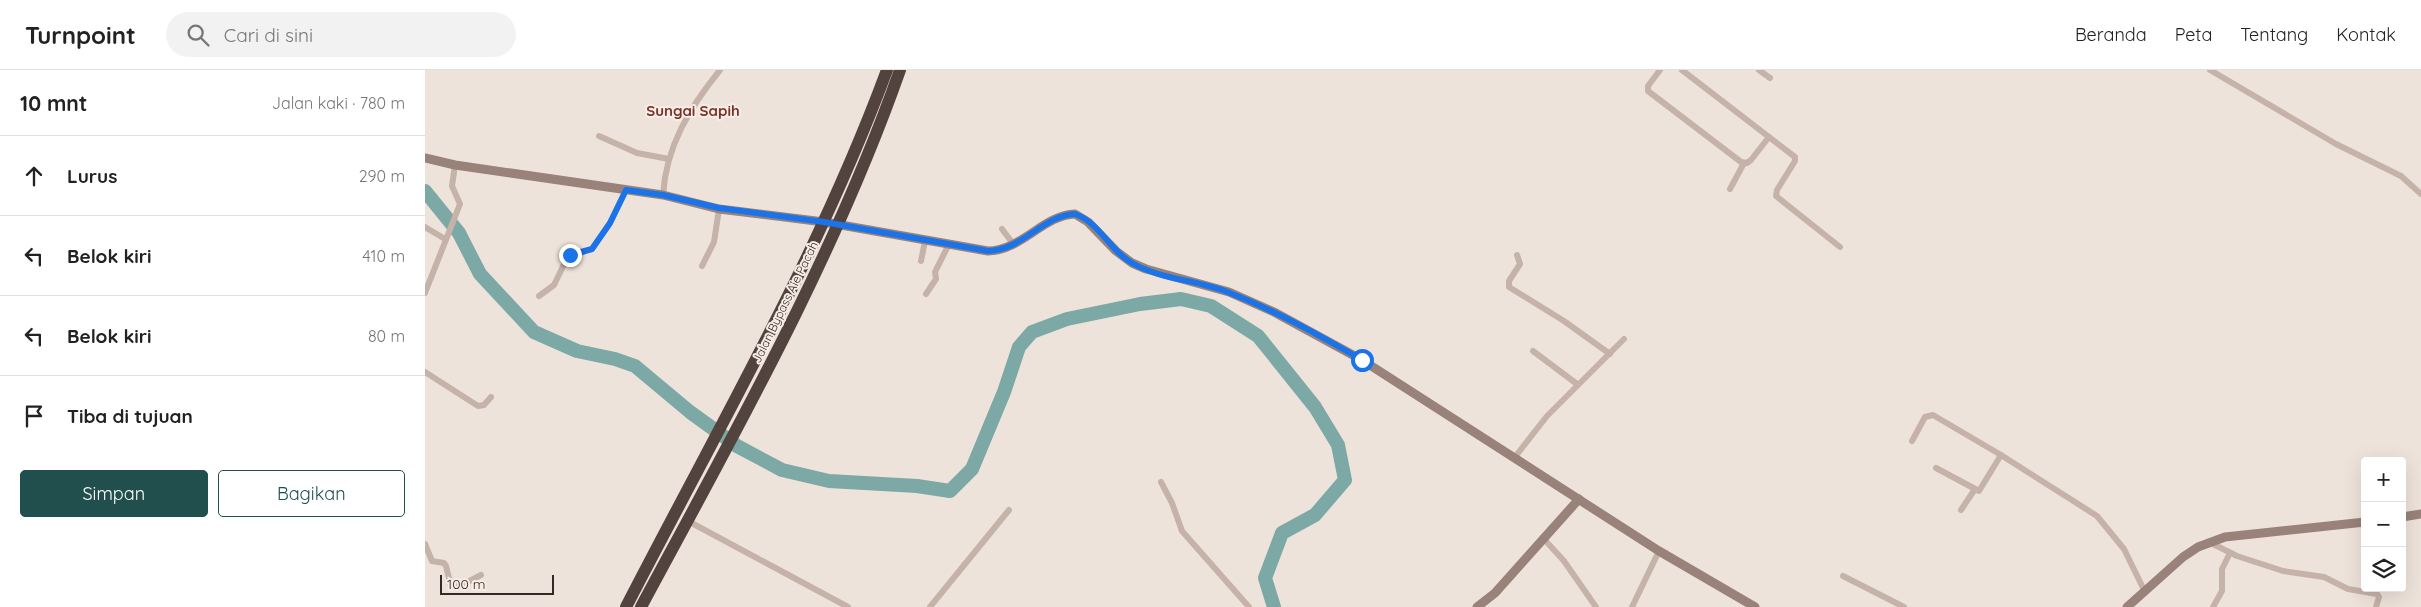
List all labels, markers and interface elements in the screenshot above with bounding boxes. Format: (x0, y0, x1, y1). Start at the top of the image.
search box (166, 12, 516, 57)
text: Turnpoint (25, 20, 136, 50)
icon: search (184, 21, 212, 49)
text: Cari di sini (224, 23, 313, 47)
text: Beranda (2075, 23, 2147, 46)
text: Peta (2175, 23, 2212, 46)
text: Tentang (2240, 23, 2308, 46)
text: Kontak (2336, 23, 2396, 46)
text: 10 mnt (20, 90, 87, 116)
text: Jalan kaki · 780 m (272, 93, 405, 113)
district label: Sungai Sapih (646, 101, 740, 120)
icon: ahead (20, 162, 48, 190)
text: Lurus (67, 164, 117, 188)
text: 290 m (359, 166, 405, 186)
street label: Jalan Bypass Aie Pacah (749, 239, 821, 365)
icon: left (20, 242, 48, 270)
text: Belok kiri (67, 244, 152, 268)
route end (559, 244, 582, 267)
text: 410 m (362, 246, 405, 266)
icon: left (20, 322, 48, 350)
text: Belok kiri (67, 324, 152, 348)
text: 80 m (368, 326, 405, 346)
route start (1351, 349, 1374, 372)
icon: arrive (20, 402, 48, 430)
text: Tiba di tujuan (67, 404, 193, 428)
map controls (2361, 457, 2406, 592)
button: + (2361, 457, 2406, 502)
button: Simpan (20, 470, 208, 517)
button: Bagikan (218, 470, 405, 517)
button: − (2361, 502, 2406, 547)
button: layers (2361, 547, 2406, 592)
scale bar (440, 572, 554, 595)
text: 100 m (447, 575, 485, 593)

